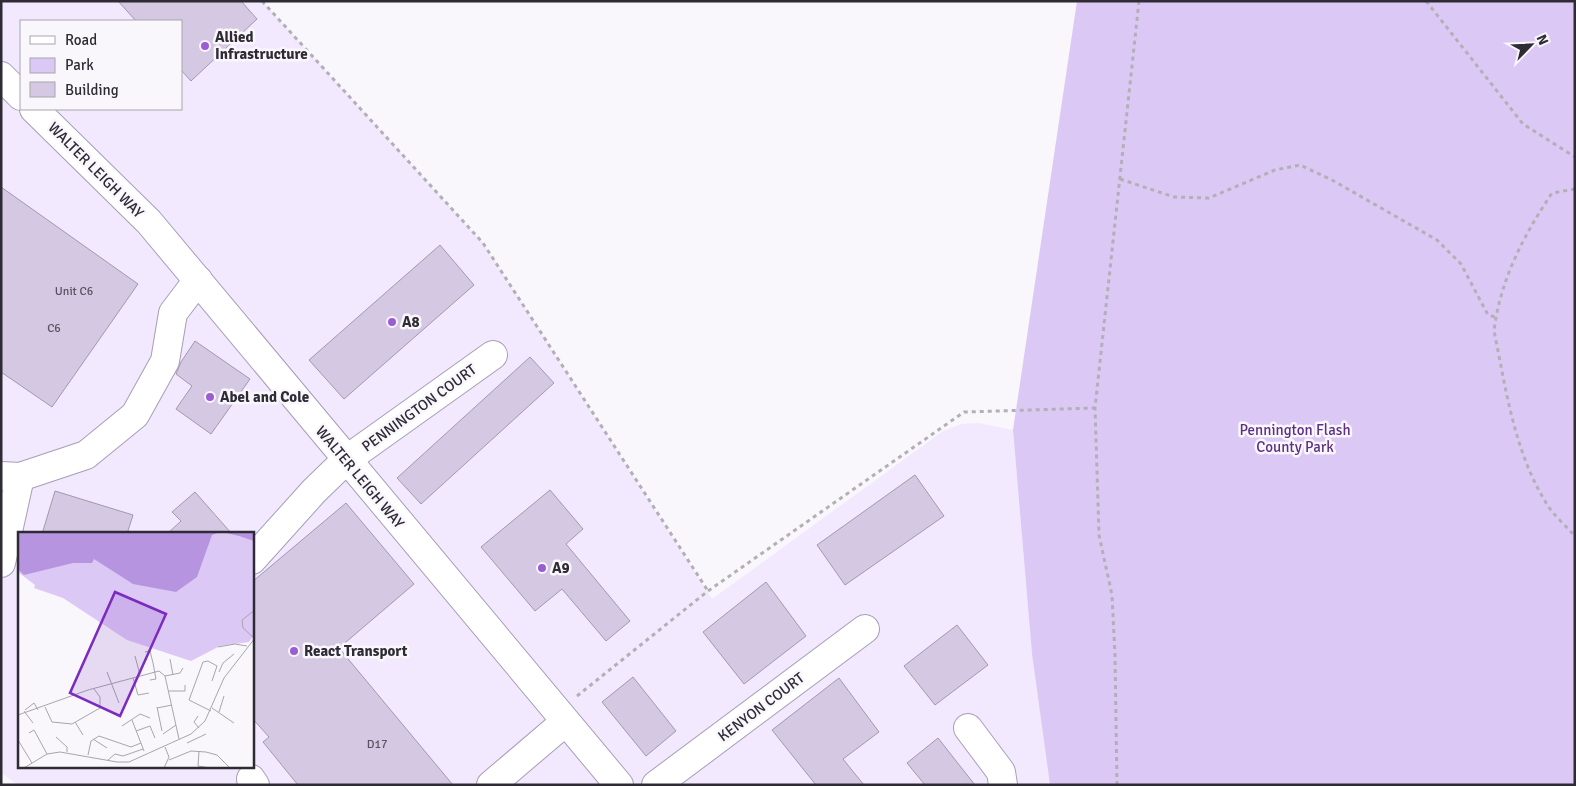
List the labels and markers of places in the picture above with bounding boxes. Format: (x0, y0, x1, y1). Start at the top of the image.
place label: Allied Infrastructure (215, 28, 308, 63)
marker: Allied Infrastructure (199, 40, 211, 52)
place label: A8 (402, 313, 420, 331)
marker: A8 (386, 316, 398, 328)
place label: Abel and Cole (220, 388, 309, 406)
marker: Abel and Cole (204, 391, 216, 403)
place label: A9 (552, 559, 570, 577)
marker: A9 (536, 562, 548, 574)
place label: React Transport (304, 642, 408, 660)
marker: React Transport (288, 645, 300, 657)

